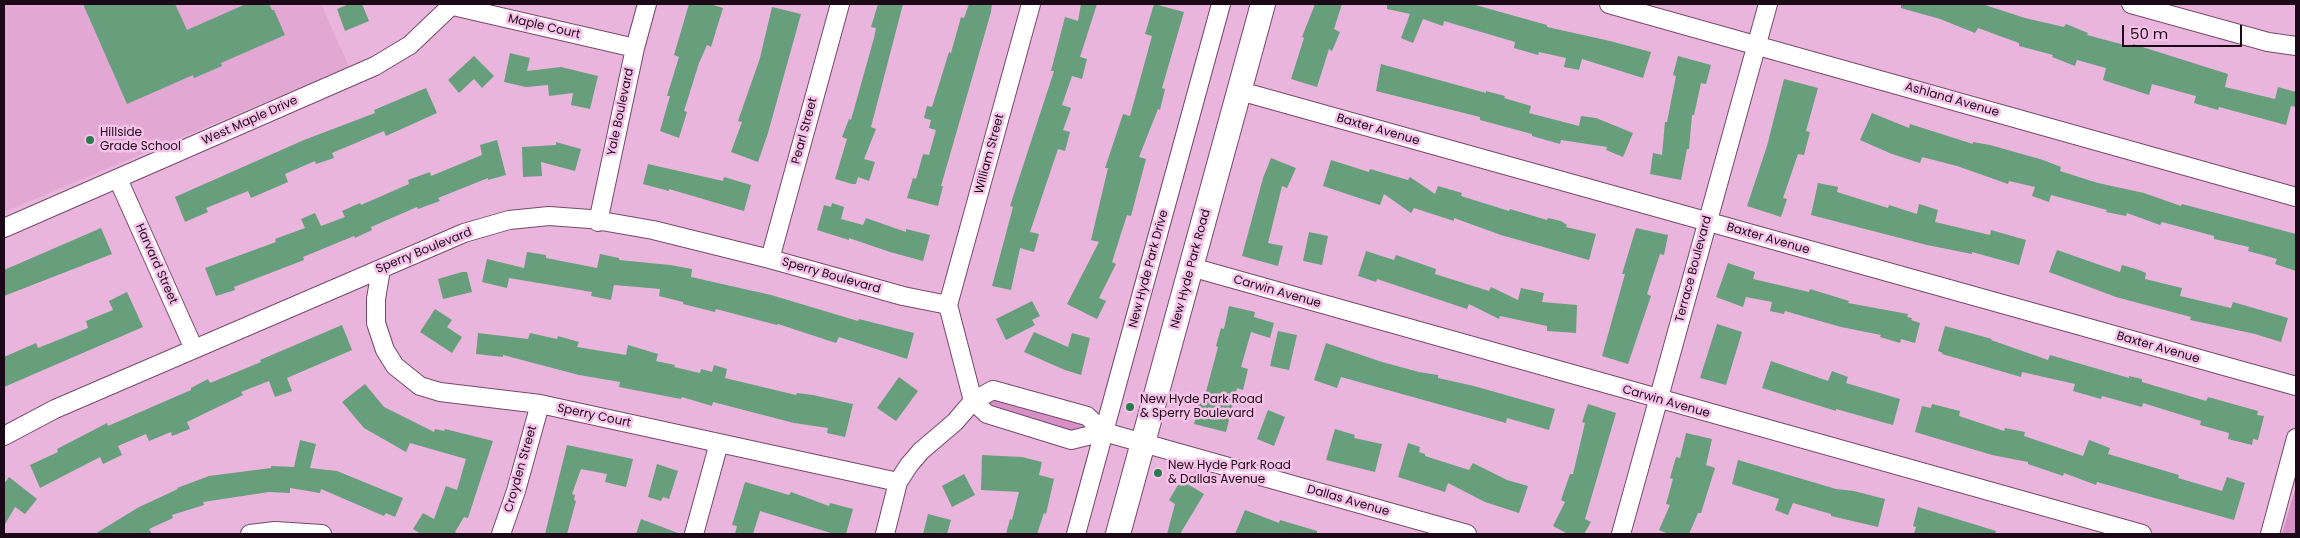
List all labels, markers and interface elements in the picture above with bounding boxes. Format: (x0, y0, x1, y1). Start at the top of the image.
street label: Maple Court (507, 12, 581, 42)
scale bar (2125, 15, 2245, 47)
text: 50 m (2130, 23, 2168, 44)
street label: Yale Boulevard (605, 67, 637, 157)
street label: Ashland Avenue (1903, 80, 2001, 120)
street label: West Maple Drive (200, 93, 300, 149)
street label: Pearl Street (789, 96, 821, 166)
street label: Baxter Avenue (1335, 111, 1421, 149)
street label: William Street (972, 112, 1008, 196)
place label: Hillside Grade School (100, 126, 181, 154)
marker: Hillside Grade School (84, 134, 96, 146)
street label: New Hyde Park Drive (1126, 208, 1172, 330)
street label: New Hyde Park Road (1168, 208, 1214, 330)
street label: Terrace Boulevard (1673, 214, 1715, 324)
street label: Baxter Avenue (1725, 220, 1811, 258)
street label: Harvard Street (132, 221, 180, 307)
street label: Sperry Boulevard (374, 225, 474, 277)
street label: Sperry Boulevard (780, 255, 882, 297)
street label: Carwin Avenue (1231, 273, 1323, 311)
street label: Baxter Avenue (2115, 329, 2201, 367)
street label: Carwin Avenue (1620, 383, 1712, 421)
place label: New Hyde Park Road & Sperry Boulevard (1140, 393, 1263, 421)
street label: Sperry Court (556, 401, 632, 431)
marker: New Hyde Park Road & Sperry Boulevard (1124, 401, 1136, 413)
street label: Croyden Street (502, 424, 540, 514)
place label: New Hyde Park Road & Dallas Avenue (1168, 459, 1291, 487)
marker: New Hyde Park Road & Dallas Avenue (1152, 467, 1164, 479)
street label: Dallas Avenue (1305, 482, 1391, 520)

